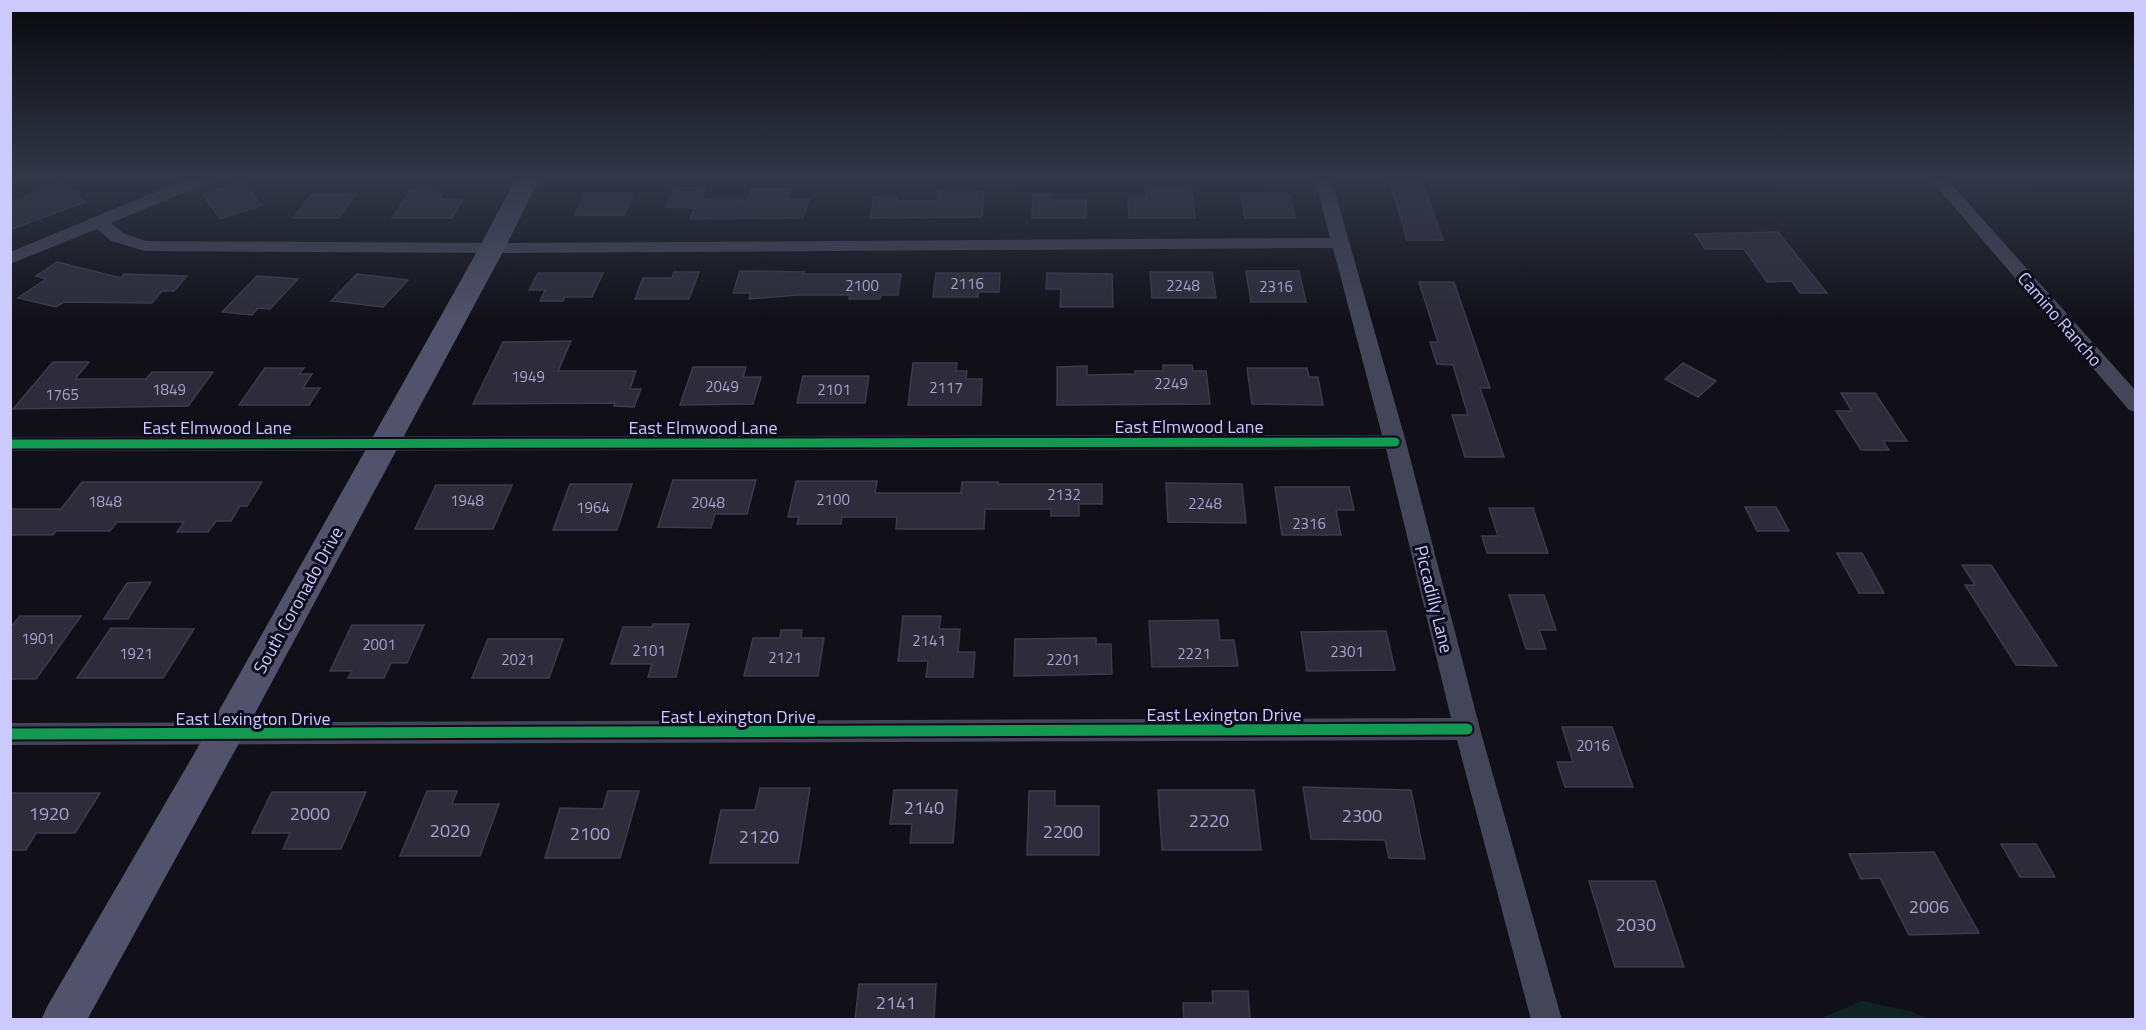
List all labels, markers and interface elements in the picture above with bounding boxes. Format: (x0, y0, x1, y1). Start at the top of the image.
street label: Camino Rancho (2011, 266, 2109, 372)
house number: 2116 (950, 272, 984, 295)
house number: 2100 (845, 274, 879, 297)
house number: 2248 (1166, 274, 1200, 297)
house number: 2316 (1259, 275, 1293, 298)
house number: 1949 (511, 365, 545, 388)
house number: 2249 (1154, 372, 1188, 395)
house number: 2049 (705, 375, 739, 398)
house number: 2117 (929, 376, 963, 399)
house number: 1849 (152, 378, 186, 401)
house number: 2101 (817, 378, 851, 401)
house number: 1765 (45, 383, 79, 406)
street label: East Elmwood Lane (1114, 413, 1264, 440)
street label: East Elmwood Lane (142, 414, 292, 441)
street label: East Elmwood Lane (628, 414, 778, 441)
house number: 2132 (1047, 483, 1081, 506)
house number: 2100 (816, 488, 850, 511)
house number: 1948 (450, 489, 484, 512)
house number: 1848 (88, 490, 122, 513)
house number: 2048 (691, 491, 725, 514)
house number: 2248 (1188, 492, 1222, 515)
house number: 1964 (576, 496, 610, 519)
house number: 2316 (1292, 512, 1326, 535)
street label: South Coronado Drive (246, 522, 350, 678)
street label: Piccadilly Lane (1408, 542, 1460, 656)
house number: 1901 (21, 627, 55, 650)
house number: 2141 (912, 629, 946, 652)
house number: 2001 (362, 633, 396, 656)
house number: 2101 (632, 639, 666, 662)
house number: 2301 (1330, 640, 1364, 663)
house number: 1921 (119, 642, 153, 665)
house number: 2221 (1177, 642, 1211, 665)
house number: 2121 (768, 646, 802, 669)
house number: 2021 (501, 648, 535, 671)
house number: 2201 (1046, 648, 1080, 671)
street label: East Lexington Drive (1147, 701, 1301, 728)
street label: East Lexington Drive (661, 703, 815, 730)
street label: East Lexington Drive (176, 705, 330, 732)
house number: 2016 (1576, 734, 1610, 757)
house number: 2140 (904, 794, 944, 821)
house number: 1920 (29, 800, 69, 827)
house number: 2000 (290, 800, 330, 827)
house number: 2300 (1342, 802, 1382, 829)
house number: 2220 (1189, 807, 1229, 834)
house number: 2020 (430, 817, 470, 844)
house number: 2200 (1043, 818, 1083, 845)
house number: 2100 (570, 820, 610, 847)
house number: 2120 (739, 823, 779, 850)
house number: 2006 (1909, 893, 1949, 920)
house number: 2030 (1616, 911, 1656, 938)
house number: 2141 (876, 989, 916, 1016)

